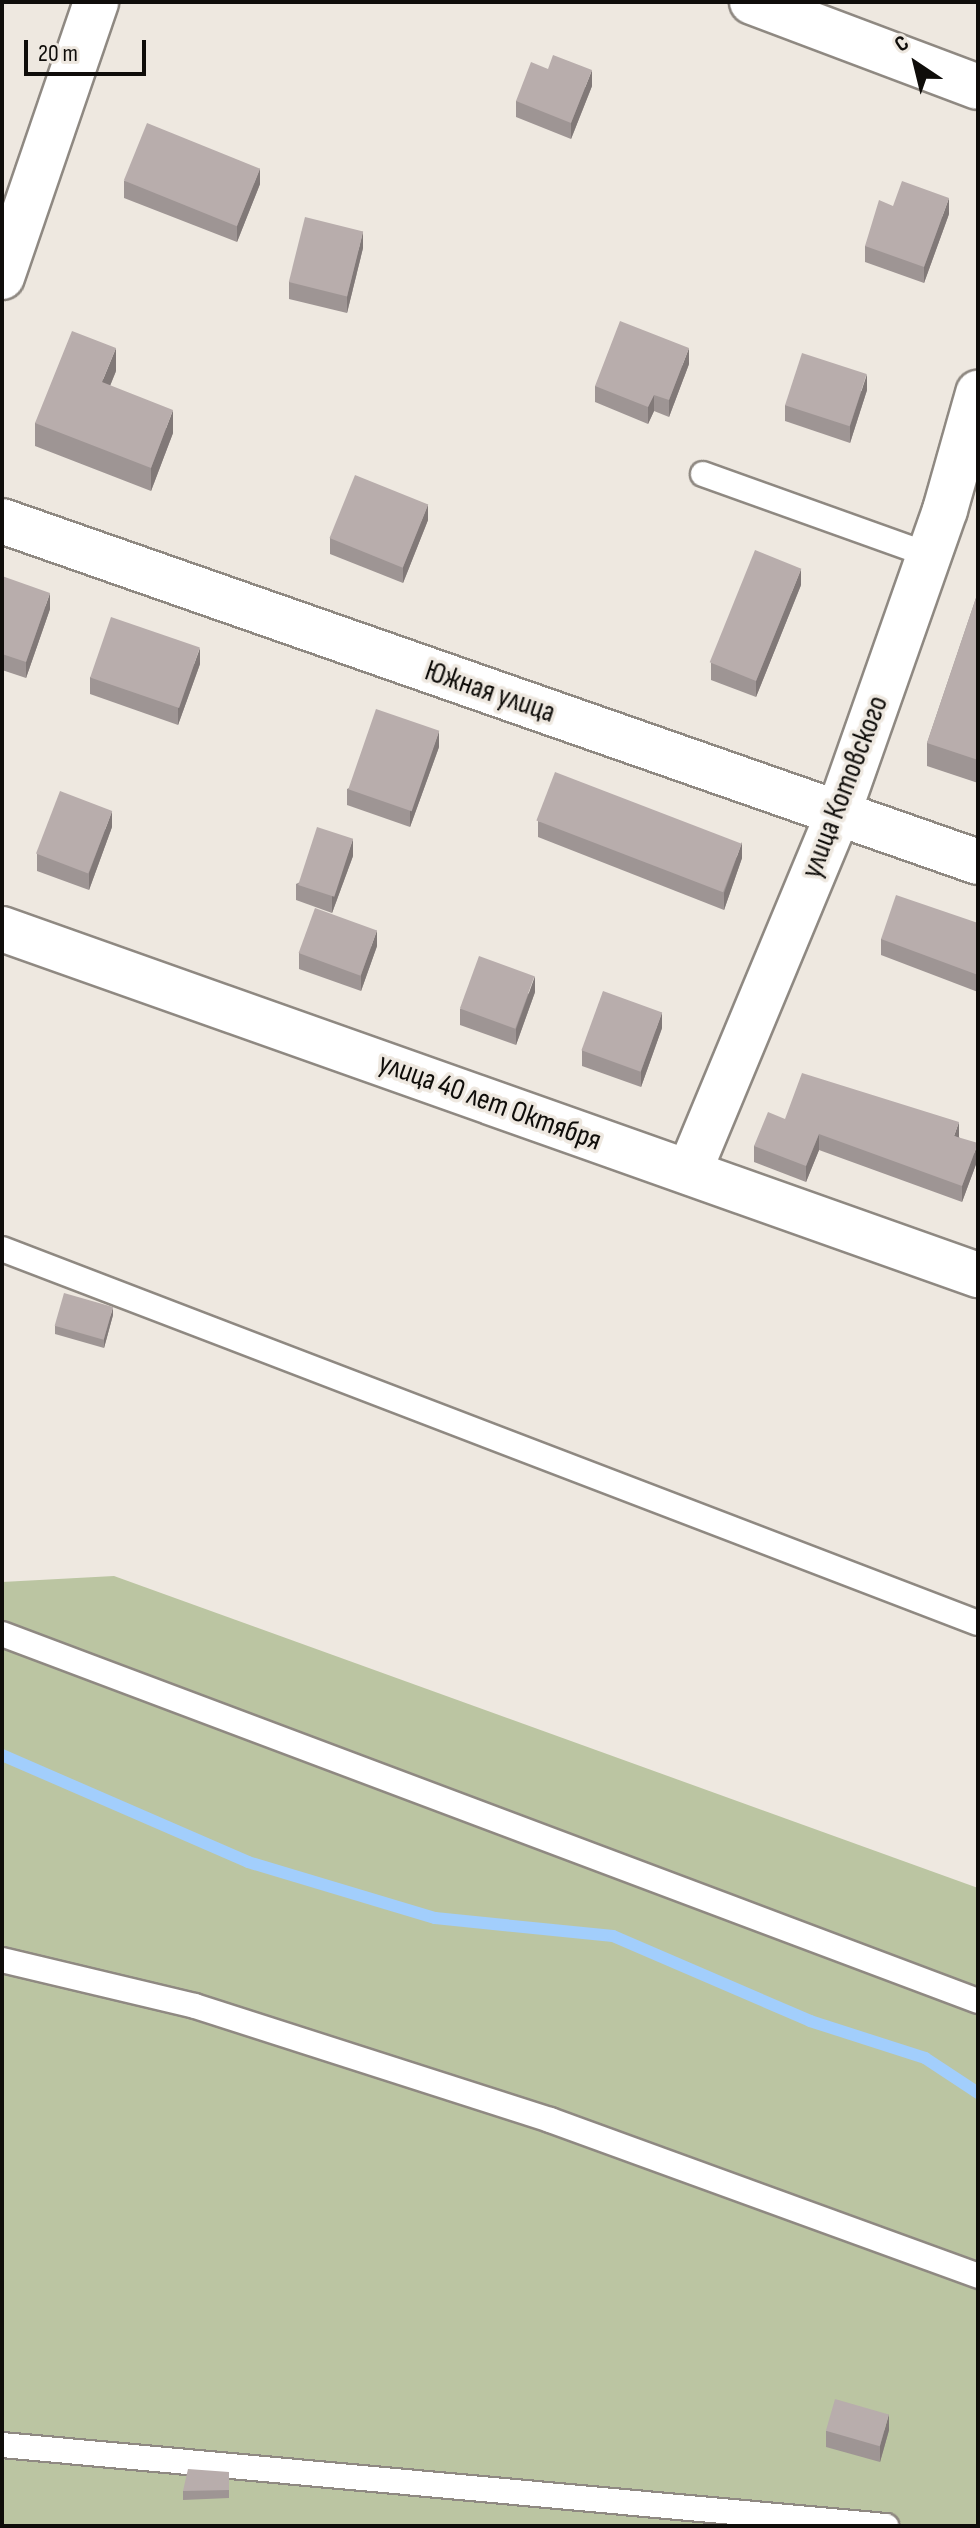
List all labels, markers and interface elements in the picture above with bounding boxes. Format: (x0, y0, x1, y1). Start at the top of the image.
scale bar (28, 24, 150, 74)
north arrow (876, 24, 956, 104)
text: С (890, 30, 914, 58)
text: 20 m (38, 39, 78, 68)
street label: Южная улица (420, 653, 560, 731)
street label: улица Котовского (794, 691, 896, 883)
street label: улица 40 лет Октября (374, 1045, 606, 1159)

